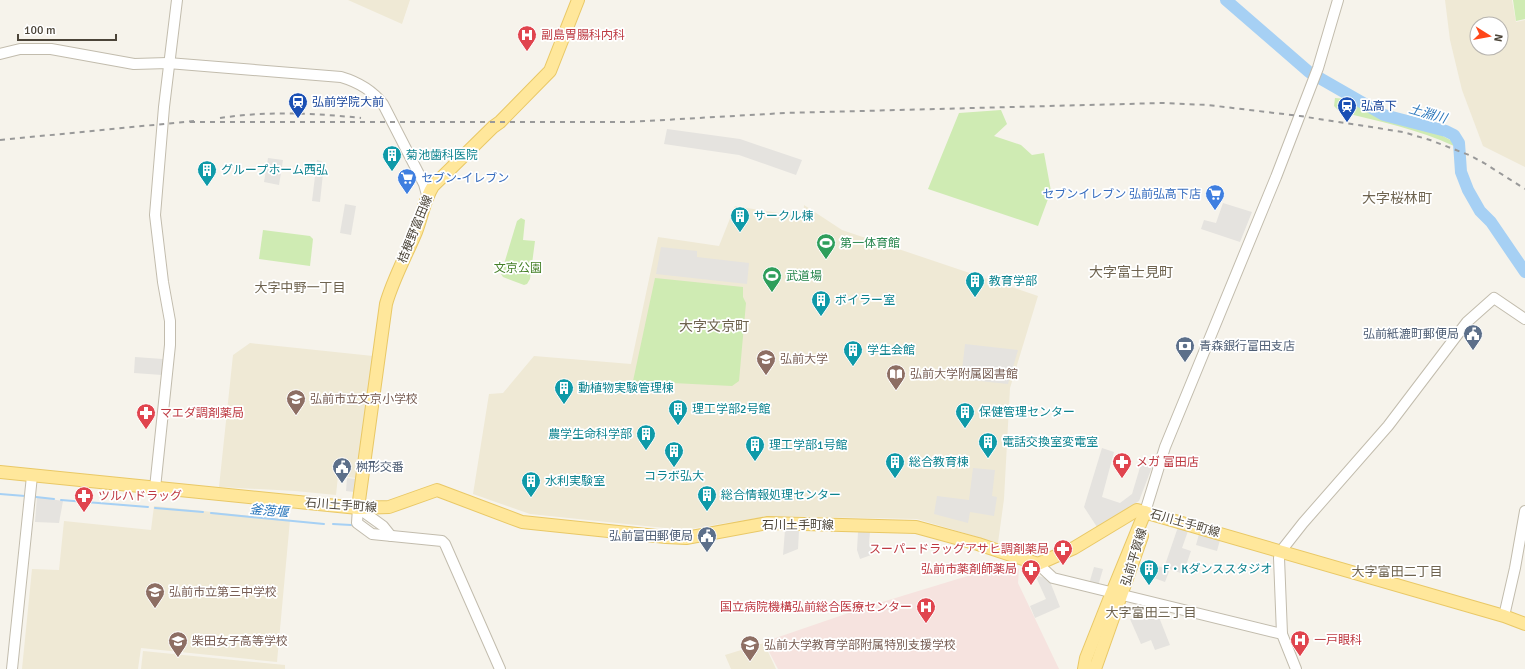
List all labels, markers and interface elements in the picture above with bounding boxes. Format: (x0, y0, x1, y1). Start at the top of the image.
scale bar (18, 16, 116, 42)
north arrow (1469, 16, 1509, 56)
text: 100 m (24, 23, 56, 38)
hospital icon: 副島胃腸科内科 (516, 24, 538, 52)
place label: 副島胃腸科内科 (541, 28, 625, 43)
text: N (1491, 33, 1505, 43)
station icon: 弘前学院大前 (287, 91, 309, 119)
place label: 弘前学院大前 (312, 95, 384, 110)
station icon: 弘高下 (1336, 95, 1358, 123)
place label: 弘高下 (1361, 99, 1397, 114)
water label: 土淵川 (1407, 101, 1451, 128)
building icon: 菊池歯科医院 (381, 144, 403, 172)
place label: 菊池歯科医院 (406, 148, 478, 163)
building icon: グループホーム西弘 (196, 159, 218, 187)
place label: グループホーム西弘 (221, 163, 328, 178)
supermarket icon: セブン-イレブン (396, 167, 418, 195)
place label: セブン-イレブン (421, 171, 509, 186)
supermarket icon: セブンイレブン 弘前弘高下店 (1204, 183, 1226, 211)
place label: セブンイレブン 弘前弘高下店 (1042, 187, 1201, 202)
district label: 大字桜林町 (1362, 190, 1432, 207)
street label: 桔梗野富田線 (395, 193, 436, 265)
building icon: サークル棟 (729, 205, 751, 233)
place label: サークル棟 (754, 209, 814, 224)
sports icon: 第一体育館 (815, 232, 837, 260)
place label: 第一体育館 (840, 236, 900, 251)
park label: 文京公園 (494, 261, 542, 276)
district label: 大字富士見町 (1089, 264, 1173, 281)
sports icon: 武道場 (761, 265, 783, 293)
place label: 武道場 (786, 269, 822, 284)
building icon: 教育学部 (964, 270, 986, 298)
place label: 教育学部 (989, 274, 1037, 289)
district label: 大字中野一丁目 (254, 280, 346, 296)
building icon: ボイラー室 (810, 289, 832, 317)
place label: ボイラー室 (835, 293, 895, 308)
district label: 大字文京町 (679, 318, 749, 335)
public building icon: 弘前紙漉町郵便局 (1462, 323, 1484, 351)
place label: 弘前紙漉町郵便局 (1363, 327, 1459, 342)
bank icon: 青森銀行富田支店 (1174, 335, 1196, 363)
building icon: 学生会館 (842, 339, 864, 367)
place label: 青森銀行富田支店 (1199, 339, 1295, 354)
place label: 学生会館 (867, 343, 915, 358)
school or university icon: 弘前大学 (755, 348, 777, 376)
place label: 弘前大学 (780, 352, 828, 367)
library icon: 弘前大学附属図書館 (885, 363, 907, 391)
place label: 弘前大学附属図書館 (910, 367, 1018, 382)
building icon: 動植物実験管理棟 (553, 377, 575, 405)
place label: 動植物実験管理棟 (578, 381, 674, 396)
school or university icon: 弘前市立文京小学校 (285, 388, 307, 416)
place label: 弘前市立文京小学校 (310, 392, 418, 407)
building icon: 理工学部2号館 (667, 398, 689, 426)
building icon: 保健管理センター (954, 401, 976, 429)
pharmacy icon: マエダ調剤薬局 (135, 402, 157, 430)
place label: 理工学部2号館 (692, 402, 770, 417)
place label: 保健管理センター (979, 405, 1075, 420)
place label: マエダ調剤薬局 (160, 406, 244, 421)
building icon: 農学生命科学部 (635, 423, 657, 451)
place label: 農学生命科学部 (548, 427, 632, 442)
building icon: 電話交換室変電室 (977, 431, 999, 459)
building icon: 理工学部1号館 (744, 434, 766, 462)
place label: 電話交換室変電室 (1002, 435, 1098, 450)
place label: 理工学部1号館 (769, 438, 847, 453)
building icon: コラボ弘大 (663, 440, 685, 468)
building icon: 総合教育棟 (884, 451, 906, 479)
pharmacy icon: メガ 富田店 (1111, 451, 1133, 479)
place label: 総合教育棟 (909, 455, 969, 470)
place label: メガ 富田店 (1136, 455, 1199, 470)
public building icon: 桝形交番 (331, 456, 353, 484)
place label: 桝形交番 (356, 460, 404, 475)
place label: コラボ弘大 (644, 469, 704, 484)
building icon: 水利実験室 (520, 470, 542, 498)
place label: 水利実験室 (545, 474, 605, 489)
building icon: 総合情報処理センター (696, 484, 718, 512)
pharmacy icon: ツルハドラッグ (73, 485, 95, 513)
place label: 総合情報処理センター (721, 488, 841, 503)
place label: ツルハドラッグ (98, 489, 182, 504)
street label: 石川土手町線 (305, 496, 377, 515)
water label: 釜萢堰 (249, 501, 291, 521)
street label: 石川土手町線 (1148, 506, 1222, 541)
street label: 石川土手町線 (762, 518, 834, 533)
public building icon: 弘前富田郵便局 (696, 525, 718, 553)
street label: 弘前平賀線 (1119, 526, 1150, 588)
place label: 弘前富田郵便局 (609, 529, 693, 544)
pharmacy icon: スーパードラッグアサヒ調剤薬局 (1052, 538, 1074, 566)
place label: スーパードラッグアサヒ調剤薬局 (869, 542, 1049, 557)
pharmacy icon: 弘前市薬剤師薬局 (1020, 558, 1042, 586)
building icon: F・Kダンススタジオ (1138, 558, 1160, 586)
place label: 弘前市薬剤師薬局 (921, 562, 1017, 577)
place label: F・Kダンススタジオ (1163, 562, 1272, 577)
district label: 大字富田二丁目 (1351, 564, 1443, 580)
school or university icon: 弘前市立第三中学校 (144, 581, 166, 609)
place label: 弘前市立第三中学校 (169, 585, 277, 600)
hospital icon: 国立病院機構弘前総合医療センター (915, 596, 937, 624)
place label: 国立病院機構弘前総合医療センター (720, 600, 912, 615)
district label: 大字富田三丁目 (1105, 605, 1197, 621)
hospital icon: 一戸眼科 (1289, 629, 1311, 657)
school or university icon: 柴田女子高等学校 (167, 630, 189, 658)
place label: 一戸眼科 (1314, 633, 1362, 648)
place label: 柴田女子高等学校 (192, 634, 288, 649)
school or university icon: 弘前大学教育学部附属特別支援学校 (739, 634, 761, 662)
place label: 弘前大学教育学部附属特別支援学校 (764, 638, 956, 653)

